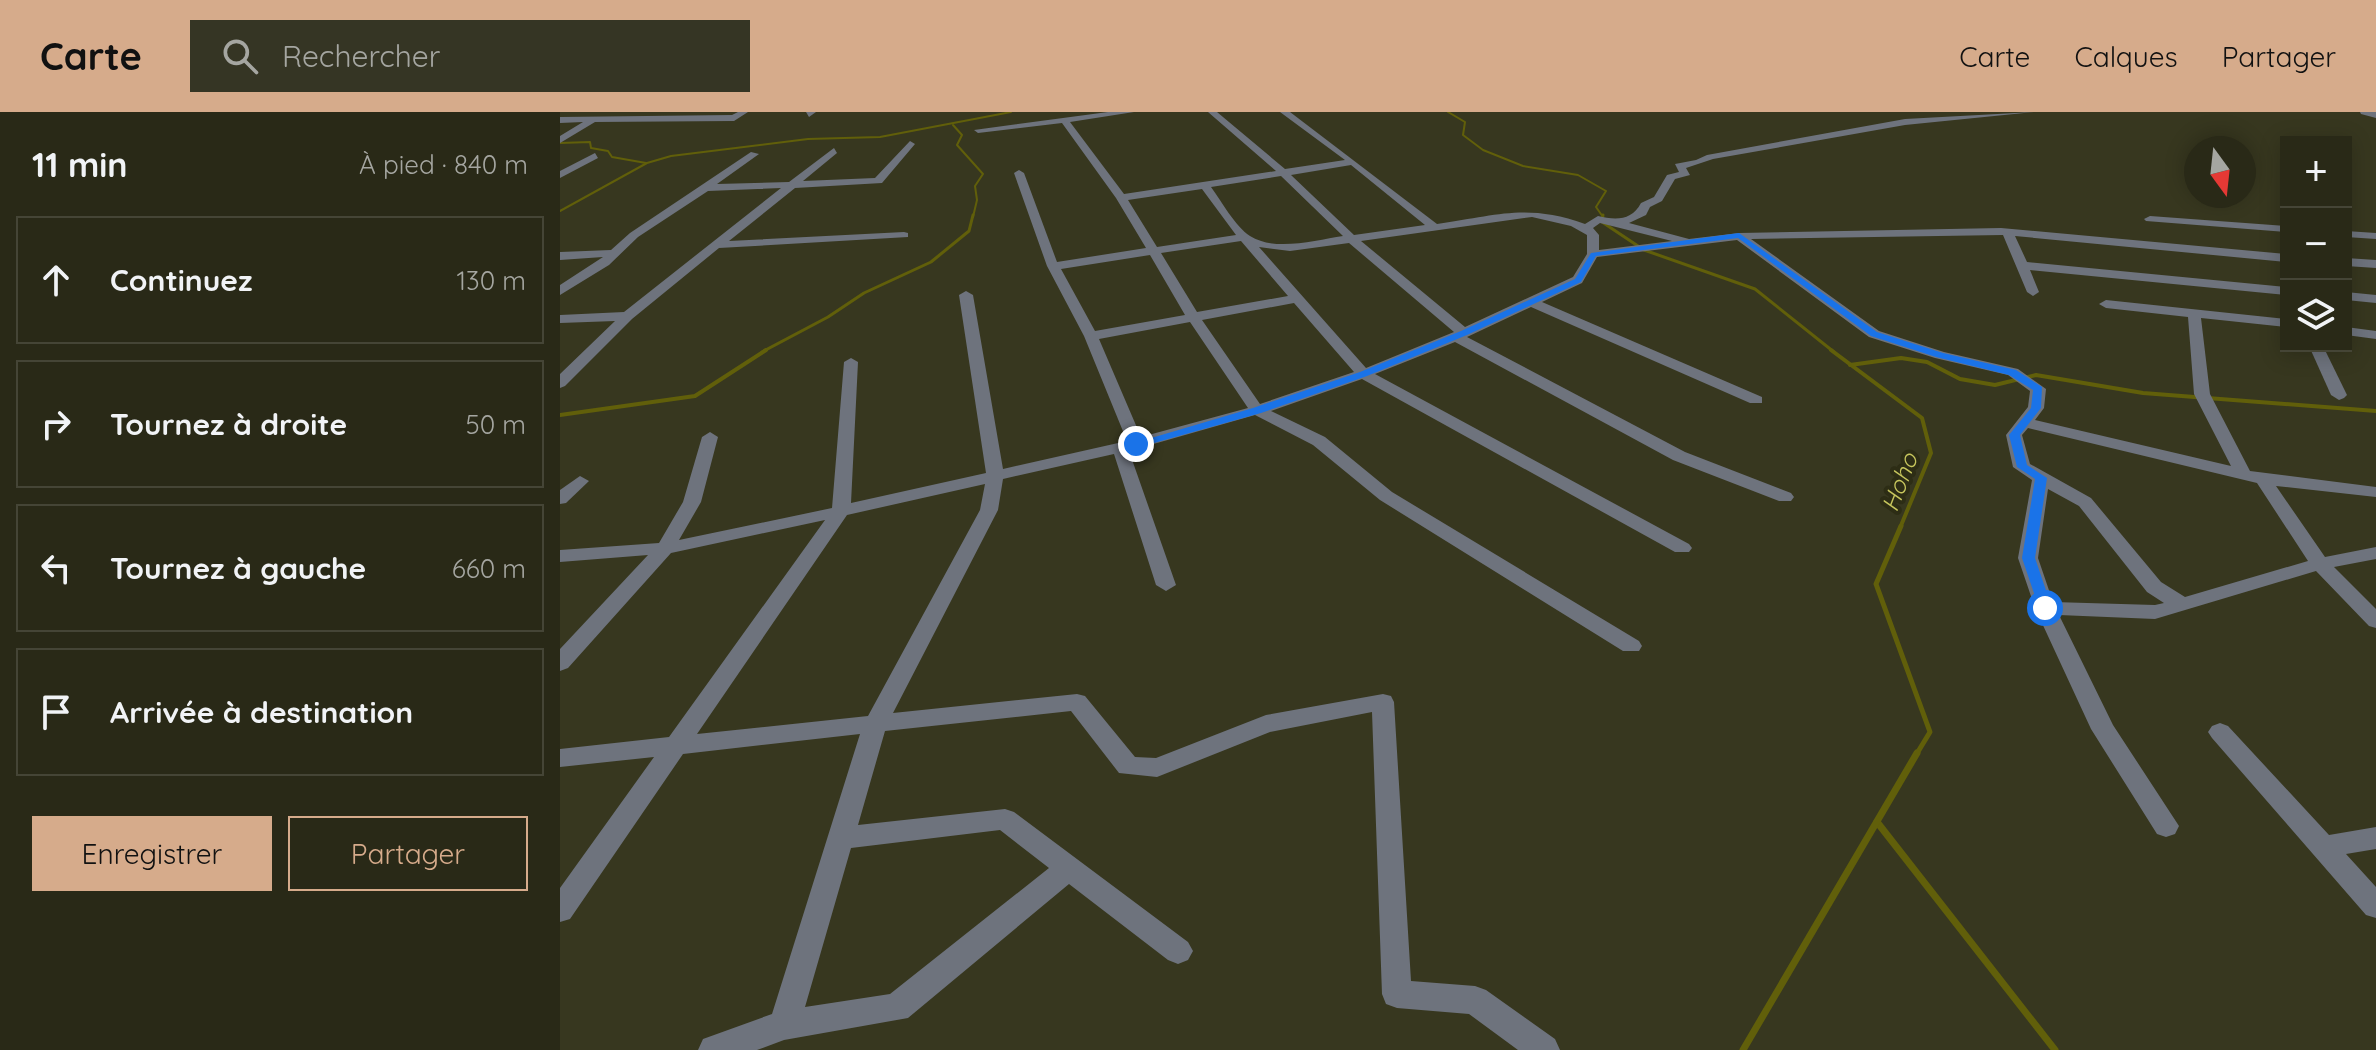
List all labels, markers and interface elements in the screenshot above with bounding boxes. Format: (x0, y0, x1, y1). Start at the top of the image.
search box (190, 20, 750, 92)
text: Carte (40, 32, 142, 80)
icon: search (218, 34, 262, 78)
text: Rechercher (282, 37, 440, 75)
text: Carte (1959, 39, 2030, 74)
text: Calques (2074, 39, 2178, 74)
text: Partager (2222, 39, 2336, 74)
north arrow (2184, 136, 2256, 208)
map controls (2280, 136, 2352, 352)
button: + (2280, 136, 2352, 208)
text: 11 min (32, 143, 128, 186)
text: À pied · 840 m (359, 148, 528, 181)
button: − (2280, 208, 2352, 280)
icon: ahead (34, 258, 78, 302)
text: Continuez (110, 261, 252, 299)
text: 130 m (456, 264, 526, 297)
button: layers (2280, 280, 2352, 352)
icon: right (34, 402, 78, 446)
text: Tournez à droite (110, 405, 347, 443)
text: 50 m (466, 408, 526, 441)
route end (1118, 426, 1154, 462)
water label: Hoho (1874, 447, 1924, 515)
icon: left (34, 546, 78, 590)
text: Tournez à gauche (110, 549, 366, 587)
text: 660 m (452, 552, 526, 585)
route start (2027, 590, 2063, 626)
icon: arrive (34, 690, 78, 734)
text: Arrivée à destination (110, 693, 413, 731)
button: Enregistrer (32, 816, 272, 891)
button: Partager (288, 816, 528, 891)

